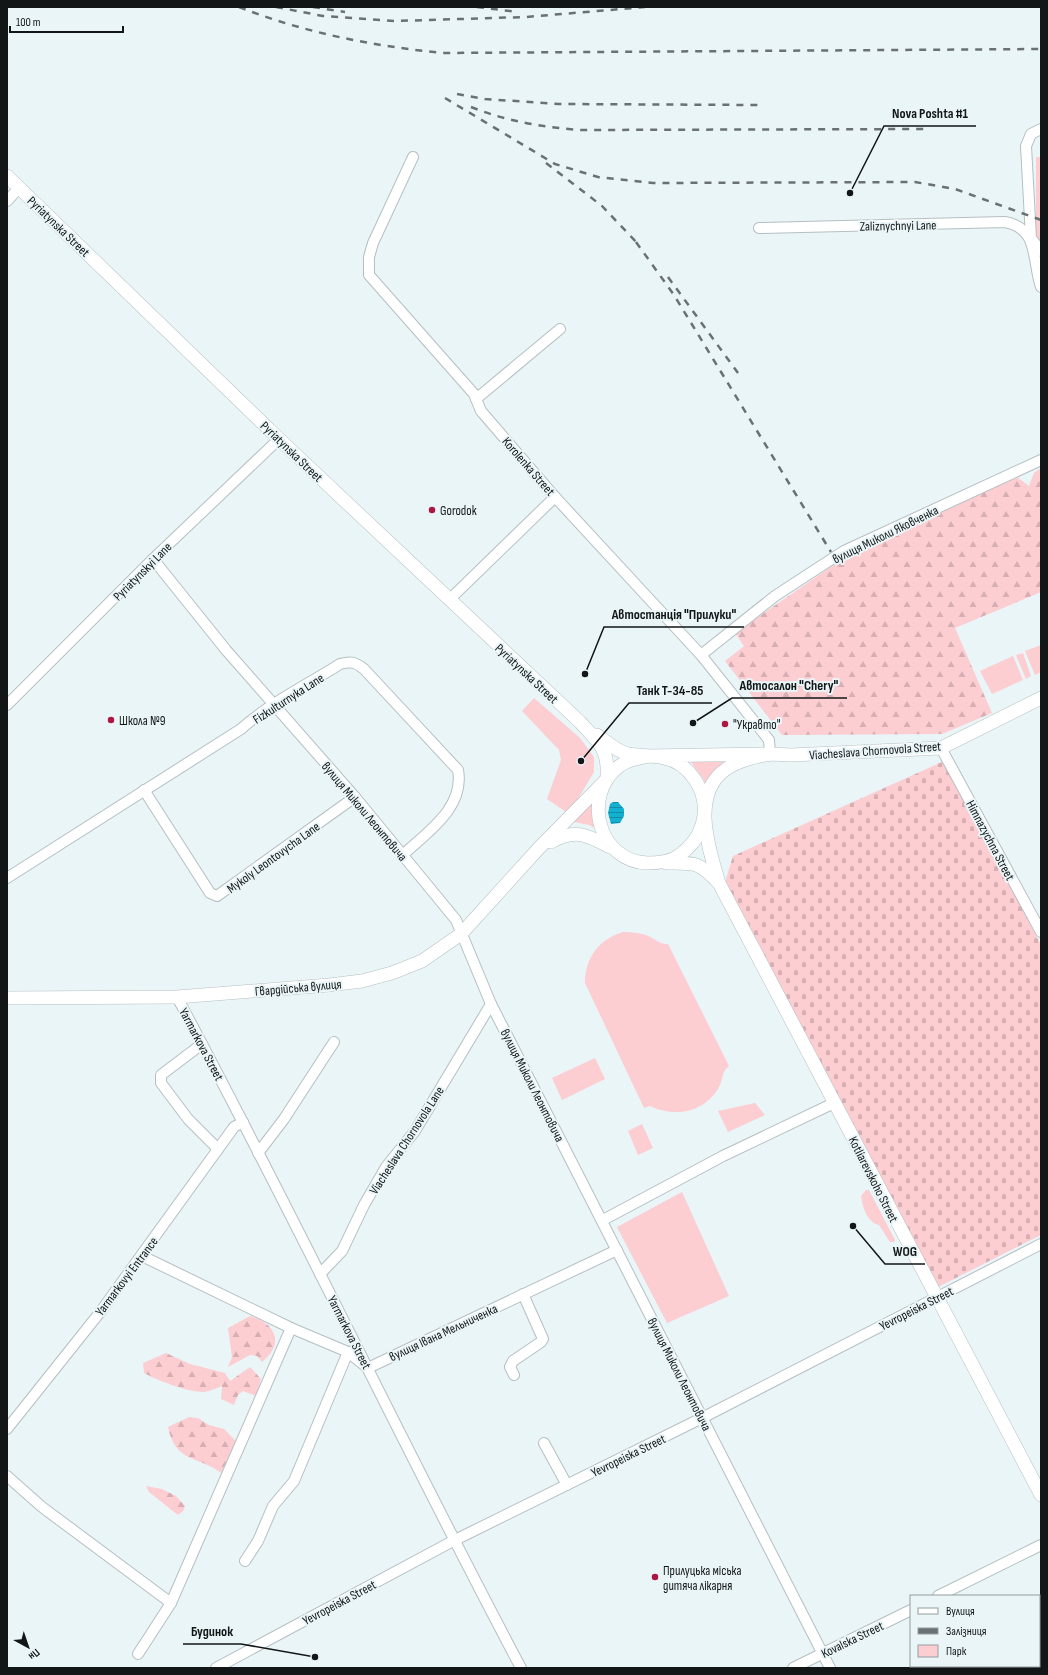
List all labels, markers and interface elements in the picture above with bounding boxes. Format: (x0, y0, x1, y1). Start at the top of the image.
scale bar (10, 8, 123, 34)
text: 100 m (16, 15, 41, 30)
callout: Nova Poshta #1 (884, 100, 976, 126)
text: Nova Poshta #1 (892, 105, 968, 122)
street label: Pyriatynska Street (24, 193, 93, 260)
street label: Zaliznychnyi Lane (859, 217, 937, 235)
street label: Pyriatynska Street (257, 418, 326, 485)
street label: Korolenka Street (498, 434, 558, 499)
street label: вулиця Миколи Яковченка (830, 502, 941, 567)
place label: Gorodok (440, 503, 477, 519)
marker: Gorodok (427, 505, 437, 515)
street label: Pyriatynskyi Lane (110, 539, 175, 604)
callout: Автостанція "Прилуки" (604, 601, 744, 627)
text: Автостанція "Прилуки" (611, 606, 736, 623)
street label: Pyriatynska Street (491, 640, 561, 707)
street label: Fizkulturnyka Lane (250, 670, 327, 728)
callout: Автосалон "Chery" (732, 672, 847, 698)
callout: Танк Т-34-85 (629, 677, 712, 703)
text: Автосалон "Chery" (739, 677, 839, 694)
text: Танк Т-34-85 (637, 682, 703, 699)
place label: Школа №9 (119, 713, 166, 729)
marker: Школа №9 (106, 715, 116, 725)
place label: "Укравто" (733, 717, 781, 733)
marker: "Укравто" (720, 719, 730, 729)
street label: Viacheslava Chornovola Street (809, 738, 942, 764)
street label: вулиця Миколи Леонтовича (318, 759, 410, 865)
street label: Himnazychna Street (962, 798, 1018, 883)
street label: Mykoly Leontovycha Lane (224, 819, 323, 897)
street label: Гвардійська вулиця (254, 976, 342, 1000)
street label: Yarmarkova Street (175, 1005, 227, 1084)
street label: вулиця Миколи Леонтовича (497, 1026, 568, 1145)
street label: Viacheslava Chornovola Lane (366, 1084, 448, 1198)
street label: Kotliarevskoho Street (845, 1134, 902, 1225)
street label: Yarmarkovyi Entrance (92, 1234, 162, 1319)
callout: WOG (885, 1238, 925, 1264)
text: WOG (893, 1243, 917, 1260)
street label: Yevropeiska Street (877, 1283, 956, 1334)
street label: Yarmarkova Street (324, 1293, 374, 1372)
street label: вулиця Івана Мельниченка (387, 1301, 500, 1365)
street label: вулиця Миколи Леонтовича (644, 1315, 715, 1434)
street label: Yevropeiska Street (589, 1431, 668, 1481)
place label: Прилуцька міська дитяча лікарня (663, 1563, 741, 1594)
marker: Прилуцька міська дитяча лікарня (650, 1572, 660, 1582)
street label: Yevropeiska Street (300, 1577, 379, 1629)
legend (910, 1595, 1040, 1667)
text: Вулиця (946, 1604, 975, 1619)
callout: Будинок (183, 1618, 241, 1644)
street label: Kovalska Street (819, 1618, 886, 1662)
text: Будинок (191, 1623, 233, 1640)
text: Залізниця (946, 1624, 987, 1639)
north arrow (8, 1627, 48, 1667)
text: Парк (946, 1644, 967, 1659)
text: Пн (26, 1646, 42, 1663)

